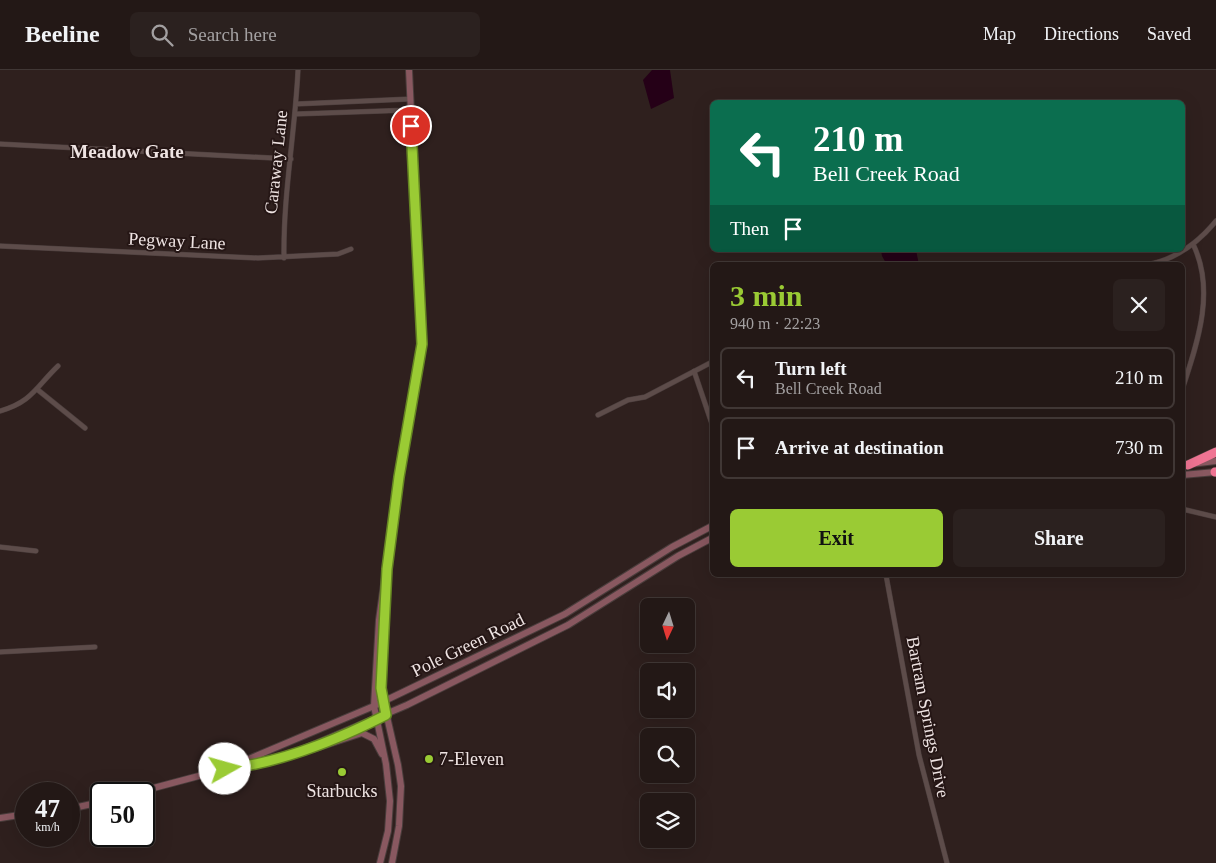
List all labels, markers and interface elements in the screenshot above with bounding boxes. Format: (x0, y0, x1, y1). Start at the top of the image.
search box (130, 12, 480, 57)
text: Beeline (25, 21, 100, 47)
icon: search (148, 21, 176, 49)
text: Search here (188, 24, 277, 45)
text: Map (983, 24, 1016, 44)
text: Directions (1044, 24, 1119, 44)
text: Saved (1147, 24, 1191, 44)
pin (390, 105, 432, 147)
street label: Caraway Lane (261, 109, 291, 215)
icon: arrive (397, 112, 425, 140)
icon: left (730, 120, 795, 185)
text: 210 m (813, 120, 903, 159)
district label: Meadow Gate (70, 141, 184, 162)
text: Bell Creek Road (813, 161, 960, 186)
icon: arrive (779, 215, 807, 243)
text: Then (730, 218, 769, 239)
street label: Pegway Lane (128, 228, 226, 254)
text: 3 min (730, 279, 803, 312)
button: close (1113, 279, 1165, 331)
text: 940 m · 22:23 (730, 315, 820, 332)
text: Turn left (775, 358, 847, 379)
icon: left (732, 364, 760, 392)
text: 210 m (1115, 367, 1163, 388)
text: Bell Creek Road (775, 380, 882, 397)
icon: arrive (732, 434, 760, 462)
text: Arrive at destination (775, 437, 944, 458)
text: 730 m (1115, 437, 1163, 458)
button: Exit (730, 509, 943, 567)
button: Share (953, 509, 1165, 567)
north arrow (640, 598, 695, 652)
map controls (640, 598, 695, 848)
street label: Pole Green Road (408, 609, 528, 681)
street label: Bartram Springs Drive (903, 635, 953, 799)
button: sound (640, 663, 695, 718)
button: search (640, 728, 695, 783)
position arrow (198, 742, 250, 794)
place label: 7-Eleven (439, 749, 504, 769)
marker: 7-Eleven (423, 753, 435, 765)
marker: Starbucks (336, 766, 348, 778)
place label: Starbucks (307, 781, 378, 801)
speed limit sign: 50 (90, 782, 155, 847)
button: layers (640, 793, 695, 848)
text: 47 (35, 795, 60, 822)
text: km/h (35, 820, 60, 834)

